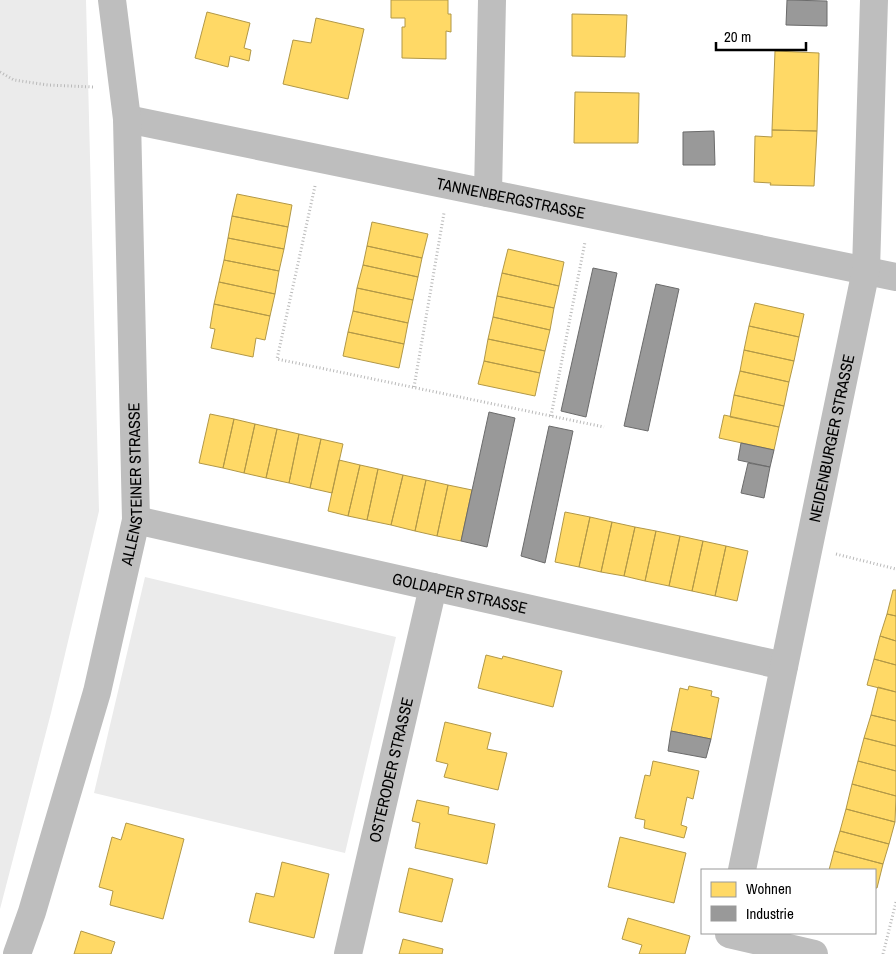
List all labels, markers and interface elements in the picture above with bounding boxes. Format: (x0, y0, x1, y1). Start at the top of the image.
scale bar (716, 20, 806, 52)
text: 20 m (724, 26, 751, 47)
street label: TANNENBERGSTRASSE (435, 172, 587, 224)
street label: NEIDENBURGER STRASSE (803, 352, 859, 524)
street label: ALLENSTEINER STRASSE (115, 402, 148, 568)
street label: GOLDAPER STRASSE (390, 567, 530, 619)
street label: OSTERODER STRASSE (363, 695, 418, 845)
legend (701, 869, 876, 934)
text: Wohnen (746, 878, 792, 899)
text: Industrie (746, 903, 794, 924)

